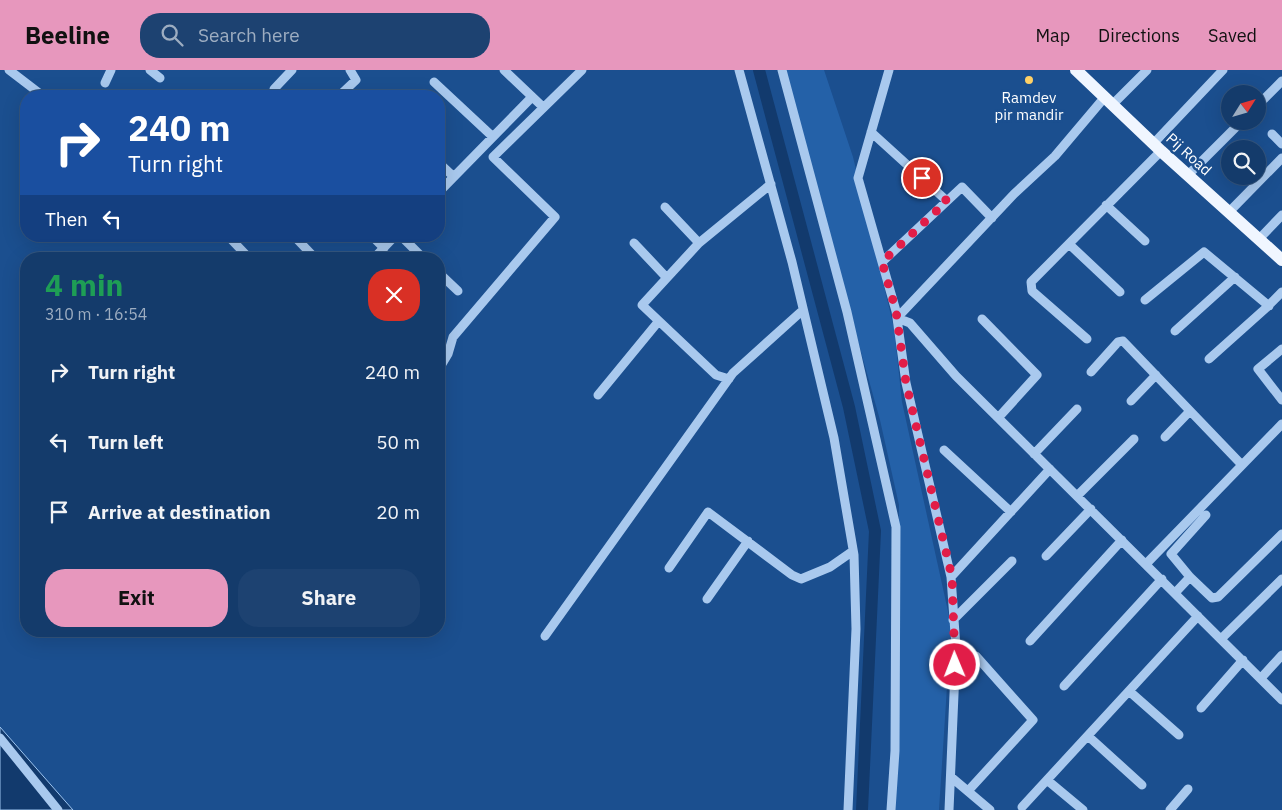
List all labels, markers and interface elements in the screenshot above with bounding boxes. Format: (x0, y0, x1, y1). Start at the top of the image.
search box (140, 13, 490, 58)
text: Beeline (25, 19, 110, 51)
icon: search (158, 21, 186, 49)
text: Search here (198, 23, 300, 47)
text: Map (1035, 24, 1070, 47)
text: Directions (1098, 24, 1180, 47)
text: Saved (1208, 24, 1257, 47)
marker: Ramdev pir mandir (1023, 74, 1035, 86)
north arrow (1221, 85, 1266, 130)
map controls (1221, 85, 1266, 185)
place label: Ramdev pir mandir (994, 88, 1064, 124)
text: 240 m (128, 105, 231, 151)
icon: right (45, 110, 110, 175)
street label: Pij Road (1162, 129, 1216, 179)
button: search (1221, 140, 1266, 185)
text: Turn right (128, 149, 223, 178)
pin (901, 157, 943, 199)
icon: arrive (908, 164, 936, 192)
icon: left (98, 205, 126, 233)
text: Then (45, 207, 88, 231)
text: 4 min (45, 265, 123, 304)
button: close (368, 269, 420, 321)
text: 310 m · 16:54 (45, 304, 147, 324)
icon: right (45, 358, 73, 386)
text: Turn right (88, 360, 175, 384)
text: 240 m (365, 360, 420, 384)
icon: left (45, 428, 73, 456)
text: Turn left (88, 430, 164, 454)
text: 50 m (376, 430, 420, 454)
icon: arrive (45, 498, 73, 526)
text: Arrive at destination (88, 500, 271, 524)
text: 20 m (376, 500, 420, 524)
button: Exit (45, 569, 228, 627)
button: Share (238, 569, 420, 627)
position arrow (928, 638, 980, 690)

